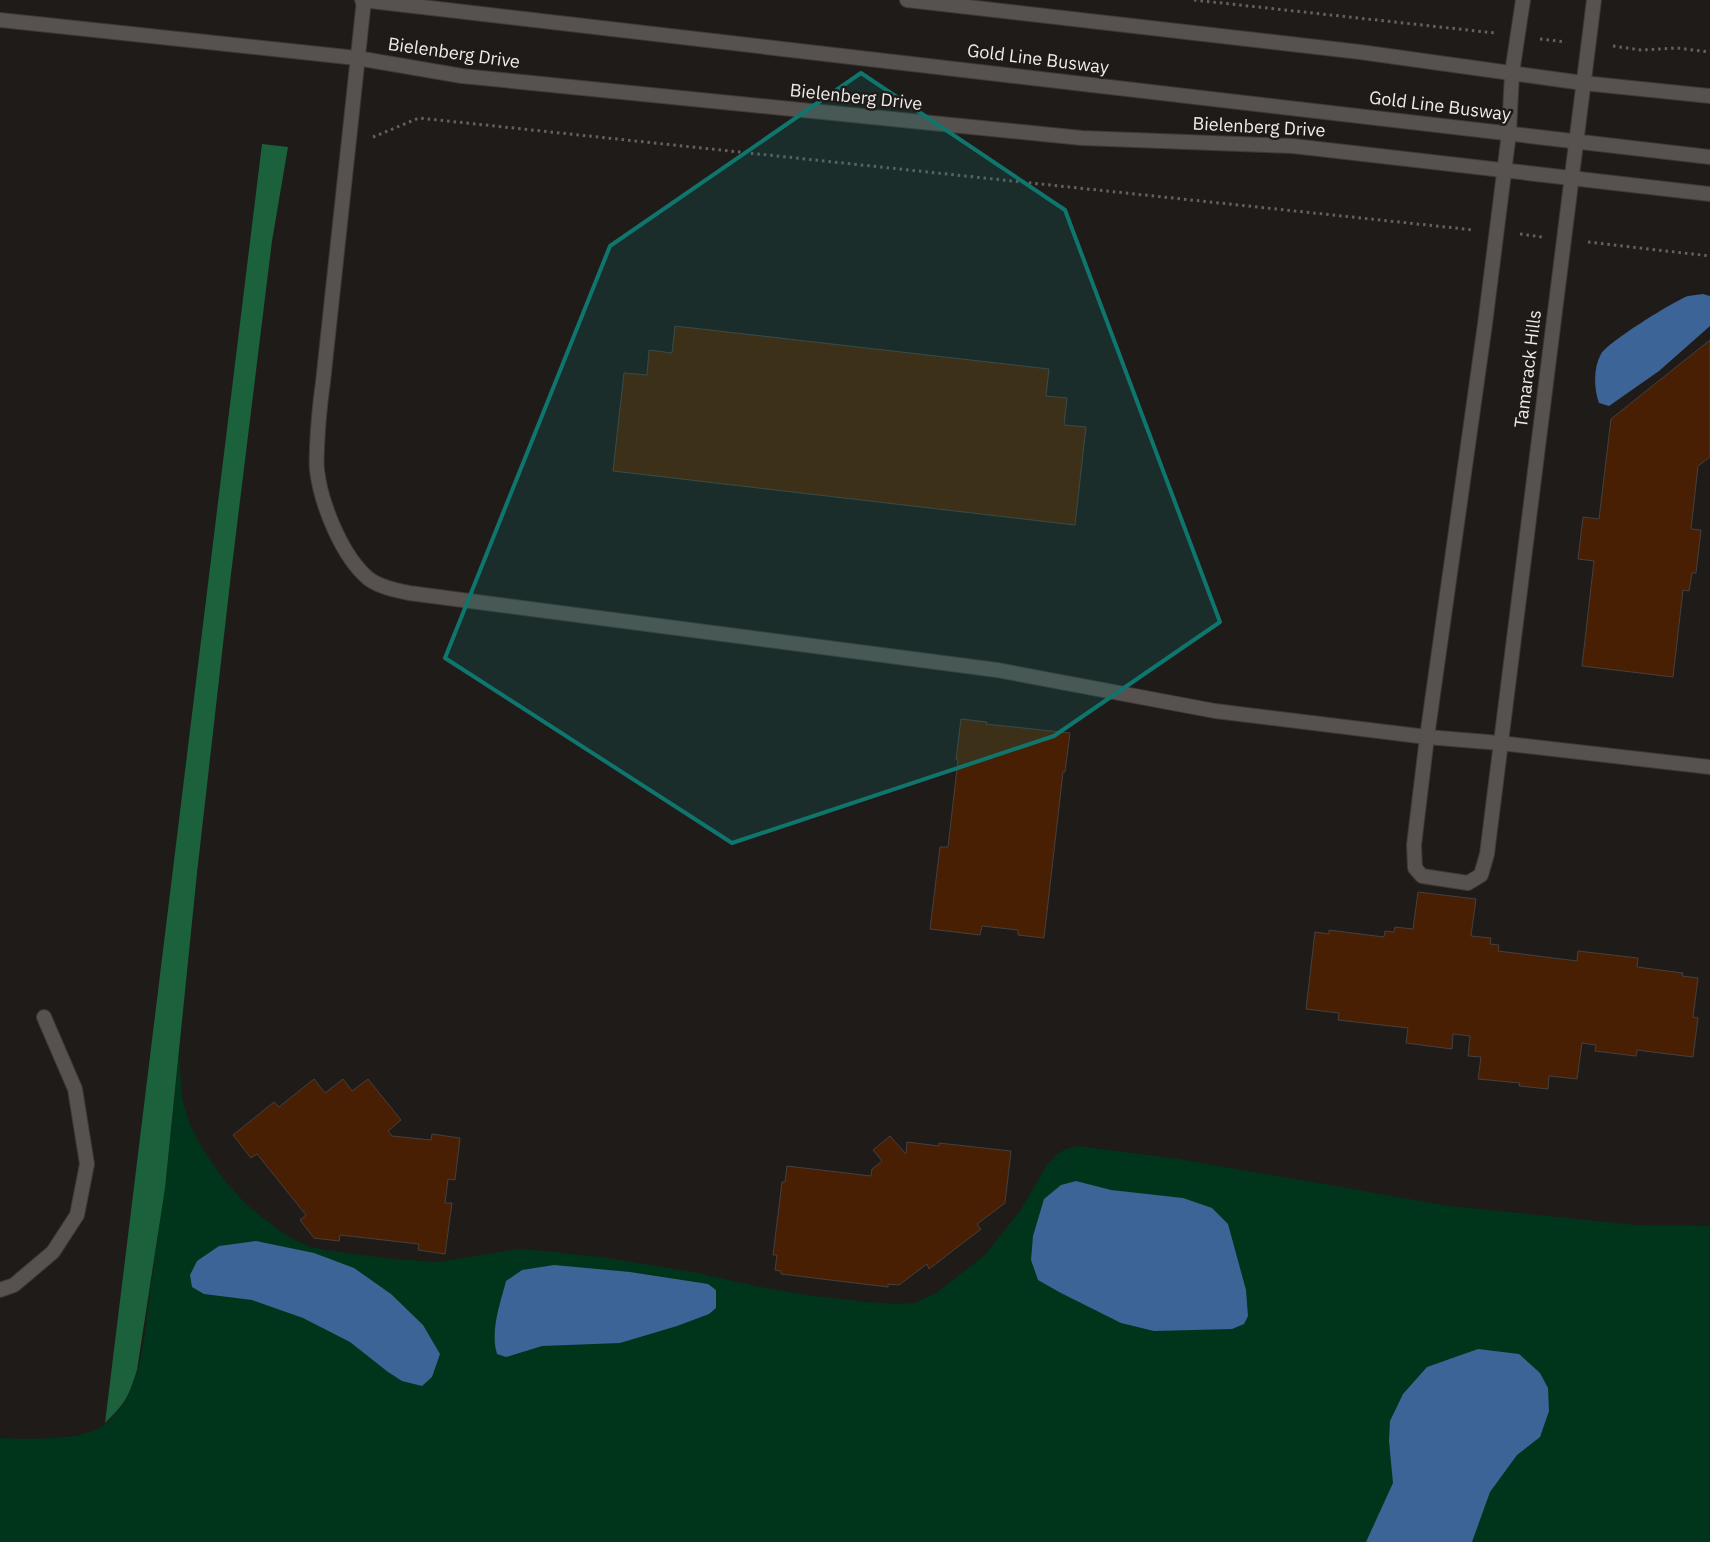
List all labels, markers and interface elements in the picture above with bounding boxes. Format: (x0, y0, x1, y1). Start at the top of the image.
street label: Bielenberg Drive (387, 32, 522, 73)
street label: Gold Line Busway (966, 38, 1110, 79)
street label: Bielenberg Drive (789, 78, 924, 115)
street label: Gold Line Busway (1368, 85, 1512, 126)
street label: Bielenberg Drive (1192, 112, 1326, 141)
street label: Tamarack Hills (1509, 309, 1546, 429)

